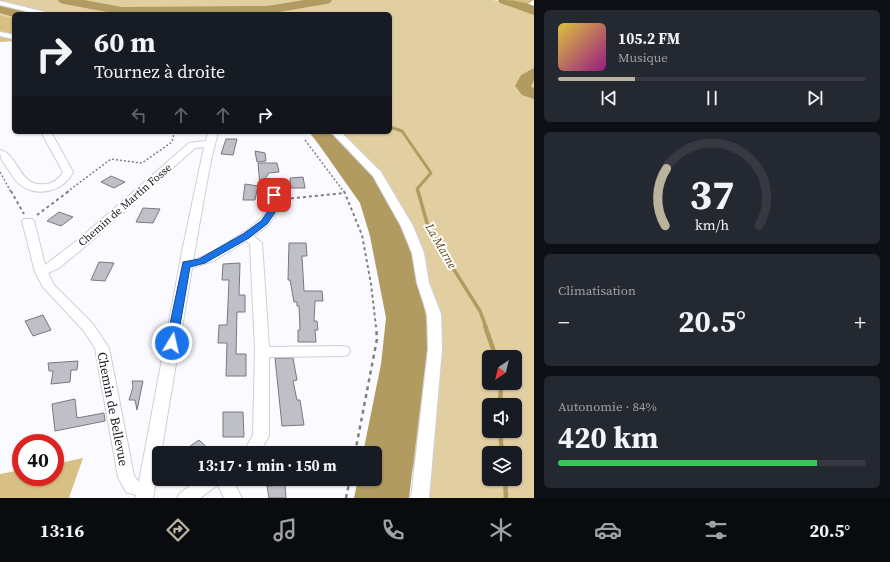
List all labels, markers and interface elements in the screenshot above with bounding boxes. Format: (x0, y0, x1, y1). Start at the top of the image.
text: 60 m (94, 23, 156, 61)
icon: right (28, 28, 80, 80)
text: 105.2 FM (618, 28, 680, 49)
text: Musique (618, 49, 668, 66)
text: Tournez à droite (94, 59, 225, 84)
icon: previous (598, 87, 620, 109)
icon: pause (701, 87, 723, 109)
icon: next (804, 87, 826, 109)
icon: left (128, 104, 150, 126)
icon: ahead (170, 104, 192, 126)
icon: ahead (212, 104, 234, 126)
icon: right (254, 104, 276, 126)
street label: Chemin de Martin Fosse (75, 160, 175, 250)
text: 37 (689, 166, 735, 223)
pin (257, 178, 291, 212)
icon: arrive (263, 184, 285, 206)
text: km/h (695, 215, 729, 235)
water label: La Marne (421, 220, 460, 272)
text: Climatisation (558, 282, 636, 299)
text: 20.5° (678, 301, 746, 342)
text: − (558, 307, 570, 337)
text: + (854, 307, 866, 337)
position arrow (151, 322, 193, 364)
north arrow (482, 350, 522, 390)
map controls (482, 350, 522, 486)
street label: Chemin de Bellevue (94, 351, 132, 468)
button: sound (482, 398, 522, 438)
text: Autonomie · 84% (558, 398, 657, 415)
text: 420 km (558, 417, 658, 458)
speed limit sign: 40 (12, 434, 64, 486)
button: layers (482, 446, 522, 486)
text: 13:17 · 1 min · 150 m (198, 455, 337, 476)
icon: directions (164, 516, 192, 544)
icon: music (271, 516, 299, 544)
icon: phone (379, 516, 407, 544)
icon: climate (487, 516, 515, 544)
icon: car (594, 516, 622, 544)
icon: filters (702, 516, 730, 544)
text: 13:16 (40, 518, 84, 543)
text: 20.5° (810, 518, 850, 543)

